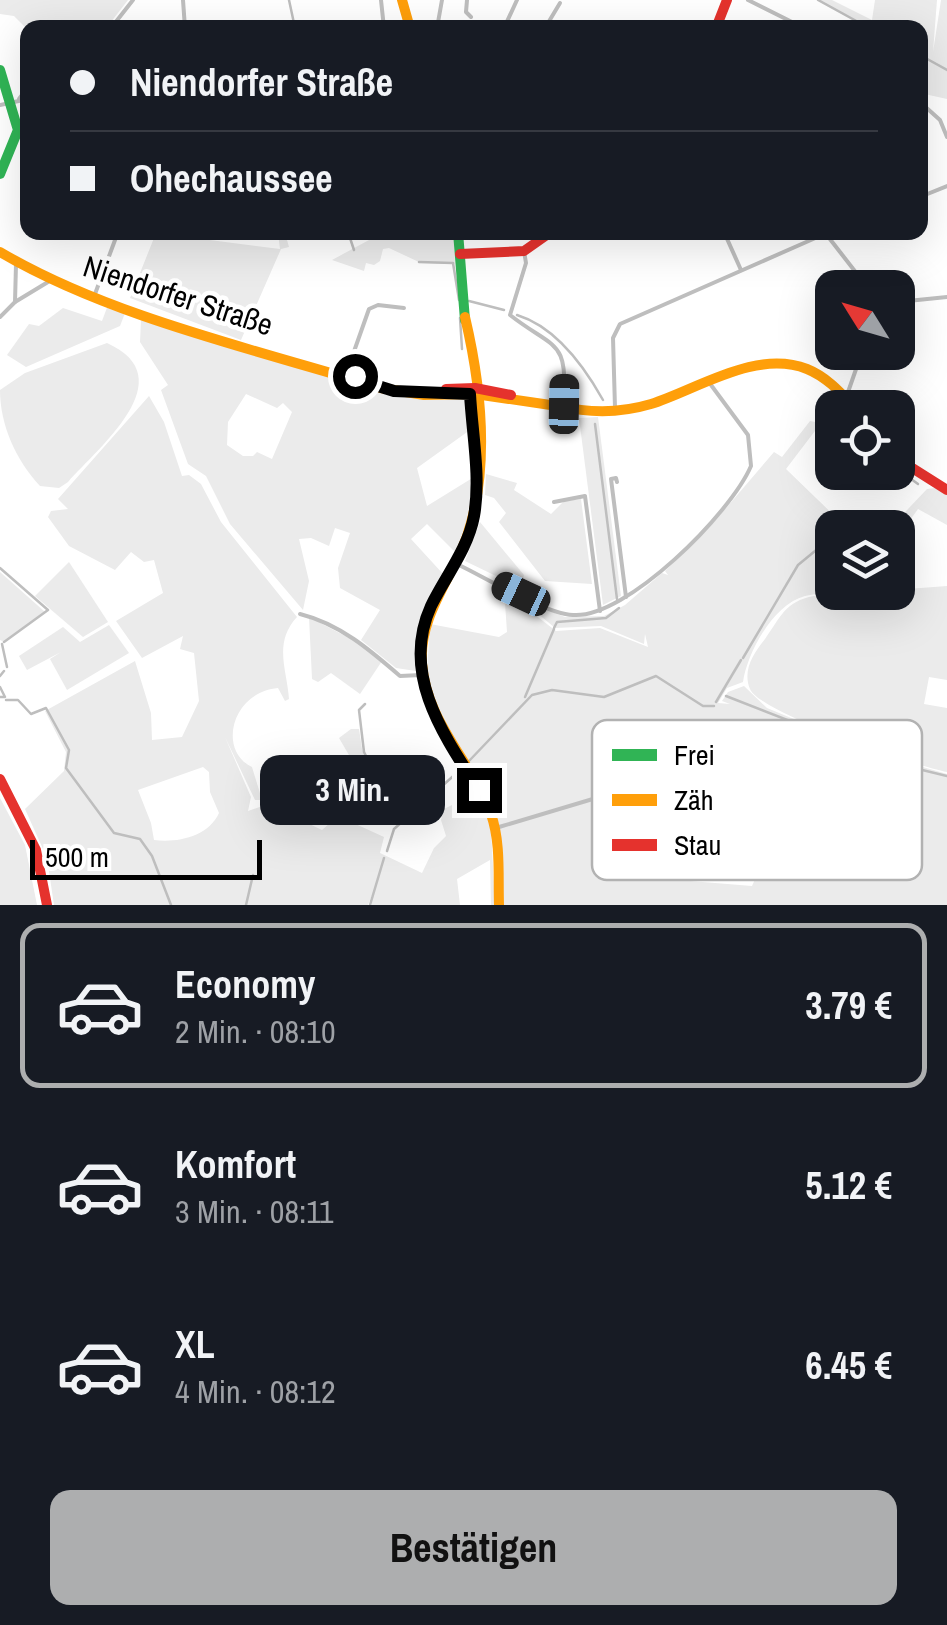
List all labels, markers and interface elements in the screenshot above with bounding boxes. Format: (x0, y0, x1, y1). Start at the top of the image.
text: Niendorfer Straße (130, 57, 393, 108)
text: Ohechaussee (130, 153, 333, 204)
street label: Niendorfer Straße (79, 246, 278, 344)
north arrow (815, 270, 915, 370)
map controls (815, 270, 915, 610)
route start (333, 354, 378, 399)
car (548, 374, 580, 434)
button: locate (815, 390, 915, 490)
button: layers (815, 510, 915, 610)
car (487, 568, 555, 620)
legend (592, 720, 922, 880)
text: Frei (674, 736, 715, 774)
callout: 3 Min. (259, 755, 444, 825)
text: 3 Min. (315, 768, 390, 811)
route end (457, 768, 502, 813)
text: Zäh (674, 781, 714, 819)
text: Stau (674, 826, 721, 864)
scale bar (30, 835, 262, 880)
text: 500 m (45, 838, 109, 876)
text: Economy (175, 959, 315, 1010)
icon: car (55, 961, 145, 1051)
text: 3.79 € (805, 980, 892, 1031)
text: 2 Min. · 08:10 (175, 1010, 335, 1053)
text: Komfort (175, 1139, 296, 1190)
icon: car (55, 1141, 145, 1231)
text: 5.12 € (805, 1160, 892, 1211)
text: 3 Min. · 08:11 (175, 1190, 334, 1233)
text: XL (175, 1319, 215, 1370)
icon: car (55, 1321, 145, 1411)
text: 6.45 € (805, 1340, 892, 1391)
text: 4 Min. · 08:12 (175, 1370, 335, 1413)
button: Bestätigen (50, 1490, 897, 1605)

